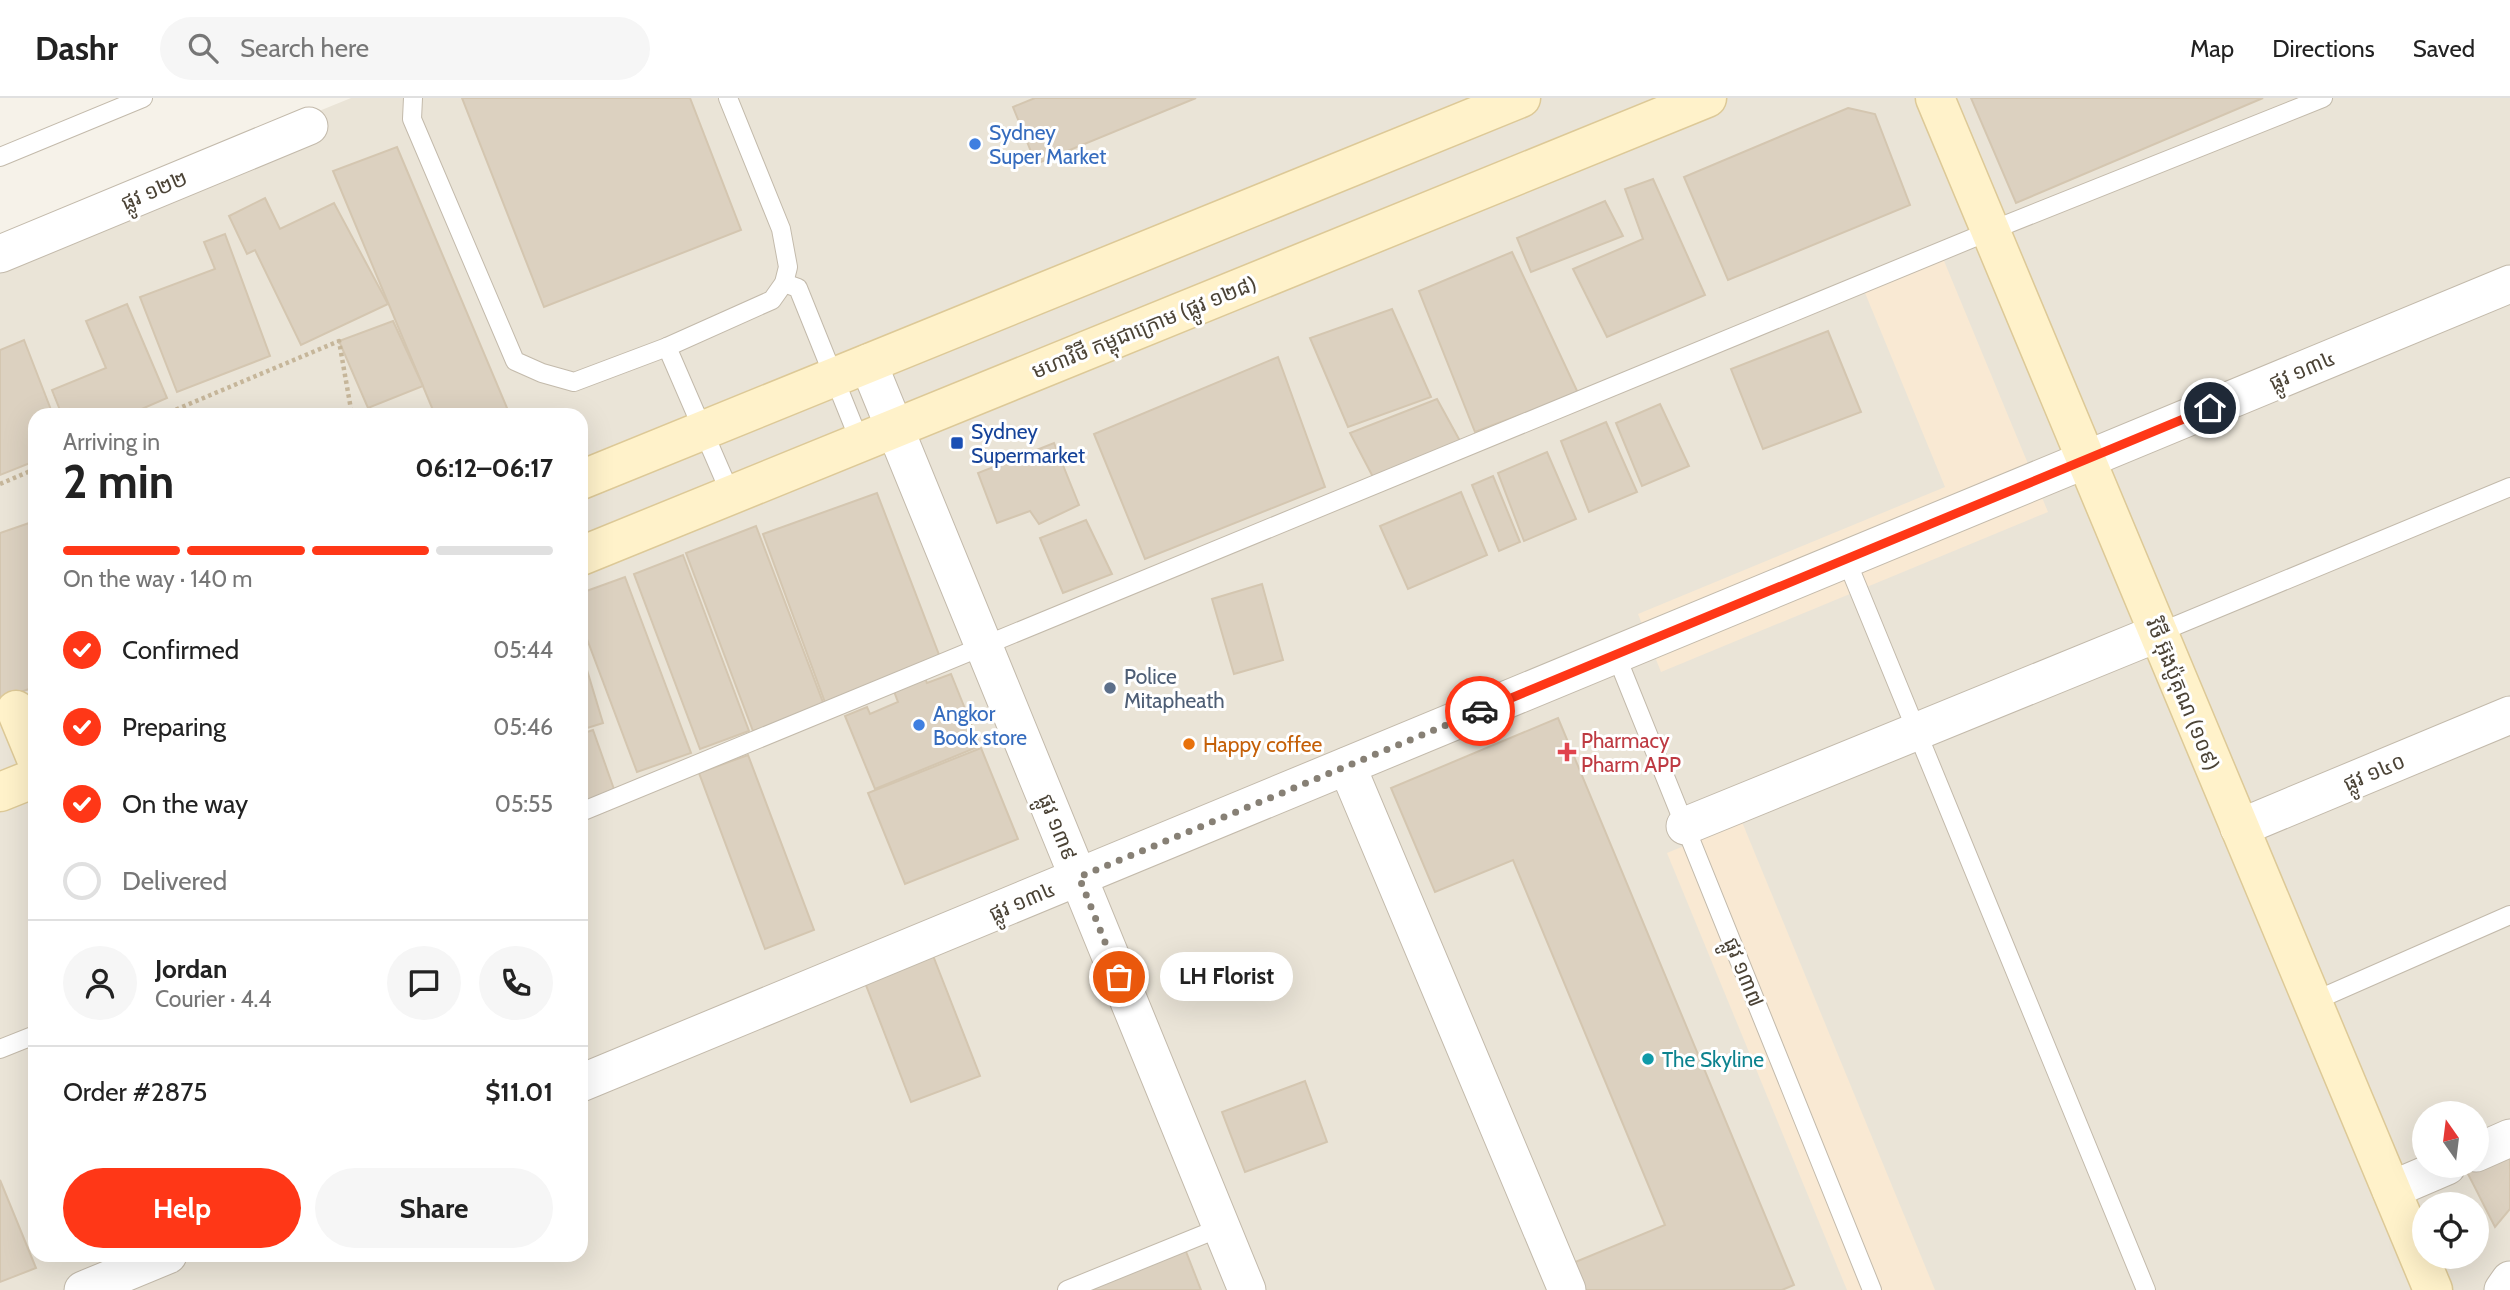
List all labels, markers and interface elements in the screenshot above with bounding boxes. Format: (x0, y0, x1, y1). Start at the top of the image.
search box (160, 17, 650, 80)
text: Dashr (35, 28, 118, 68)
icon: search (184, 29, 222, 67)
text: Search here (240, 32, 369, 64)
text: Map (2190, 34, 2234, 63)
text: Directions (2272, 34, 2375, 63)
text: Saved (2413, 34, 2475, 63)
place label: Sydney Super Market (989, 120, 1106, 169)
marker: Sydney Super Market (967, 136, 983, 152)
street label: ផ្លូវ ១២២ (117, 165, 194, 222)
street label: មហាវិថី កម្ពុជាក្រោម (ផ្លូវ ១២៨) (1028, 270, 1263, 390)
street label: ផ្លូវ ១៣៤ (2265, 345, 2342, 402)
pin (2180, 378, 2240, 438)
icon: home (2191, 389, 2229, 427)
place label: Sydney Supermarket (971, 419, 1085, 468)
text: Arriving in (63, 428, 160, 456)
marker: Sydney Supermarket (949, 435, 965, 451)
text: 06:12–06:17 (415, 452, 553, 484)
text: 2 min (63, 454, 174, 510)
text: On the way · 140 m (63, 565, 253, 593)
street label: វិថី អ៊ុងប៉ូគុណ (១០៩) (2139, 613, 2225, 774)
icon: check (63, 631, 101, 669)
text: Confirmed (122, 634, 239, 666)
text: 05:44 (493, 636, 553, 664)
place label: Police Mitapheath (1124, 664, 1225, 713)
courier (1445, 676, 1515, 746)
marker: Police Mitapheath (1102, 680, 1118, 696)
icon: car (1461, 692, 1499, 730)
place label: Angkor Book store (933, 701, 1027, 750)
icon: check (63, 708, 101, 746)
text: Preparing (122, 711, 226, 743)
text: 05:46 (493, 713, 553, 741)
marker: Angkor Book store (911, 717, 927, 733)
place label: Pharmacy Pharm APP (1581, 728, 1681, 777)
place label: Happy coffee (1203, 732, 1322, 757)
marker: Happy coffee (1181, 736, 1197, 752)
marker: Pharmacy Pharm APP (1559, 744, 1575, 760)
street label: ផ្លូវ ១៤០ (2339, 748, 2412, 803)
icon: check (63, 785, 101, 823)
text: On the way (122, 788, 248, 820)
text: 05:55 (495, 790, 553, 818)
street label: ផ្លូវ ១៣៩ (1027, 790, 1083, 867)
text: Delivered (122, 865, 227, 897)
street label: ផ្លូវ ១៣៤ (985, 876, 1062, 933)
street label: ផ្លូវ ១៣៧ (1712, 934, 1769, 1013)
button: person (63, 946, 137, 1020)
button: chat (387, 946, 461, 1020)
button: phone (479, 946, 553, 1020)
pin (1089, 947, 1149, 1007)
callout: LH Florist (1161, 952, 1294, 1001)
text: Jordan (155, 953, 227, 985)
icon: bag (1100, 958, 1138, 996)
text: LH Florist (1179, 962, 1274, 990)
text: Courier · 4.4 (155, 985, 272, 1013)
place label: The Skyline (1662, 1047, 1764, 1072)
marker: The Skyline (1640, 1051, 1656, 1067)
text: Order #2875 (63, 1076, 207, 1108)
text: $11.01 (485, 1076, 553, 1108)
north arrow (2412, 1101, 2488, 1178)
map controls (2412, 1101, 2489, 1269)
button: Help (63, 1168, 301, 1248)
button: Share (315, 1168, 553, 1248)
button: locate (2412, 1192, 2489, 1269)

